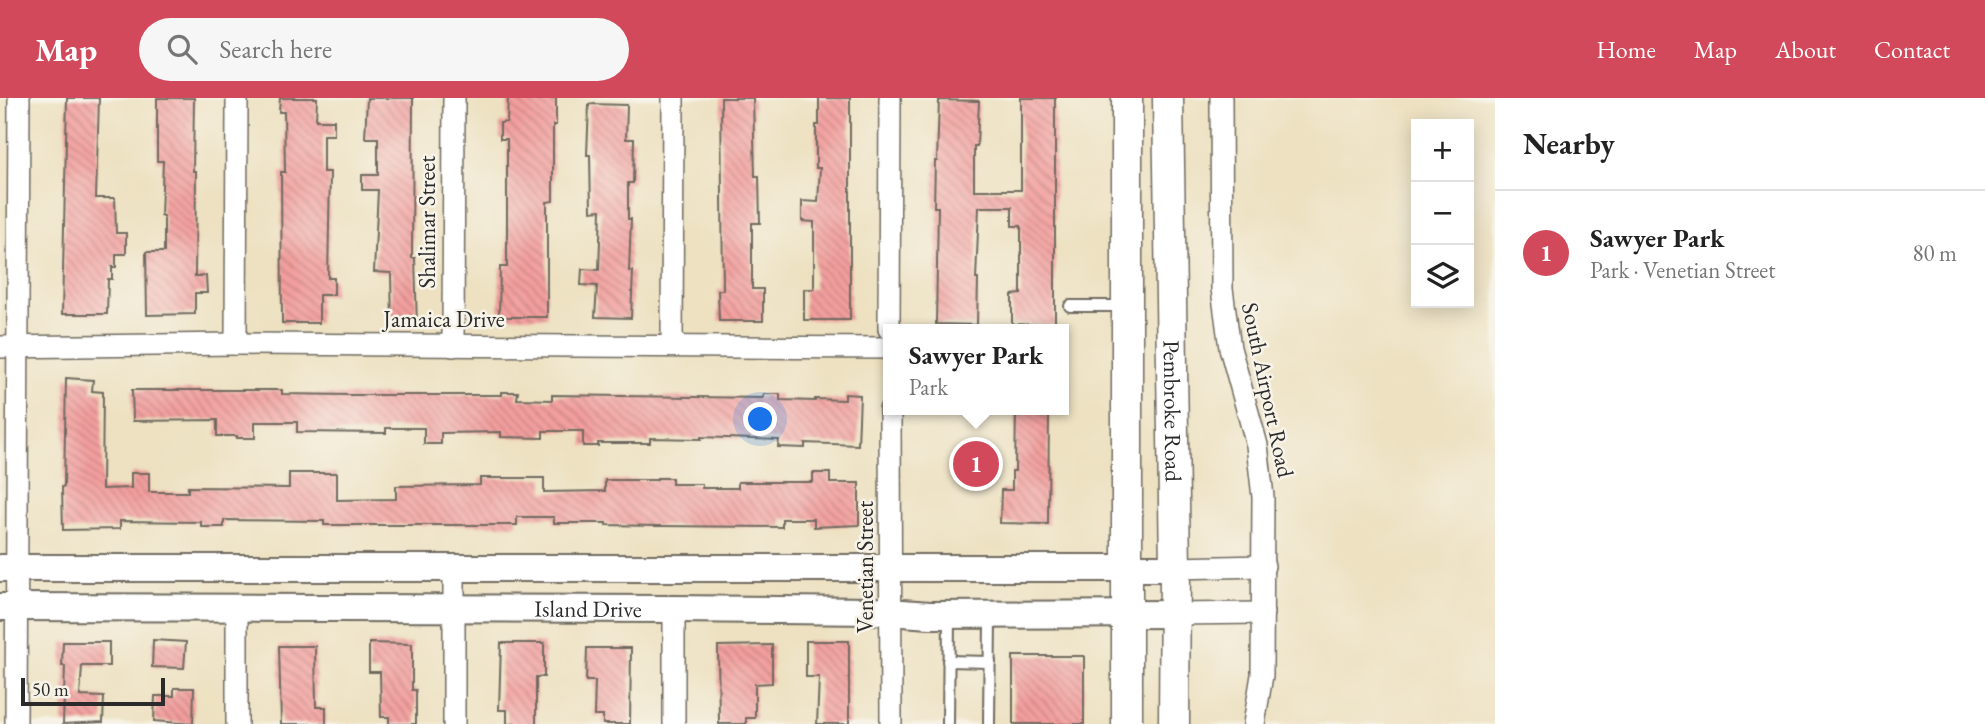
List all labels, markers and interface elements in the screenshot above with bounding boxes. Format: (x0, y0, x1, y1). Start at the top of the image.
search box (139, 18, 629, 81)
text: Map (35, 28, 97, 71)
icon: search (163, 30, 201, 68)
text: Search here (219, 32, 332, 66)
text: Home (1596, 34, 1656, 65)
text: Map (1694, 34, 1737, 65)
text: About (1775, 34, 1836, 65)
text: Contact (1874, 34, 1950, 65)
map controls (1411, 119, 1474, 308)
button: + (1411, 119, 1474, 182)
text: Nearby (1523, 124, 1615, 163)
street label: Shalimar Street (412, 155, 442, 288)
button: − (1411, 182, 1474, 245)
text: Sawyer Park (1590, 221, 1724, 255)
text: 1 (1540, 238, 1552, 268)
text: 80 m (1912, 238, 1957, 268)
button: layers (1411, 245, 1474, 308)
text: Park · Venetian Street (1590, 255, 1776, 285)
street label: South Airport Road (1235, 300, 1301, 481)
street label: Jamaica Drive (381, 304, 505, 334)
popup (883, 324, 1069, 415)
text: Sawyer Park (909, 338, 1043, 372)
street label: Pembroke Road (1157, 340, 1189, 482)
text: Park (909, 372, 948, 402)
your location (743, 402, 777, 436)
pin: 1 (953, 438, 999, 490)
street label: Venetian Street (850, 500, 880, 633)
street label: Island Drive (534, 594, 642, 624)
scale bar (21, 675, 164, 707)
text: 50 m (32, 677, 69, 702)

